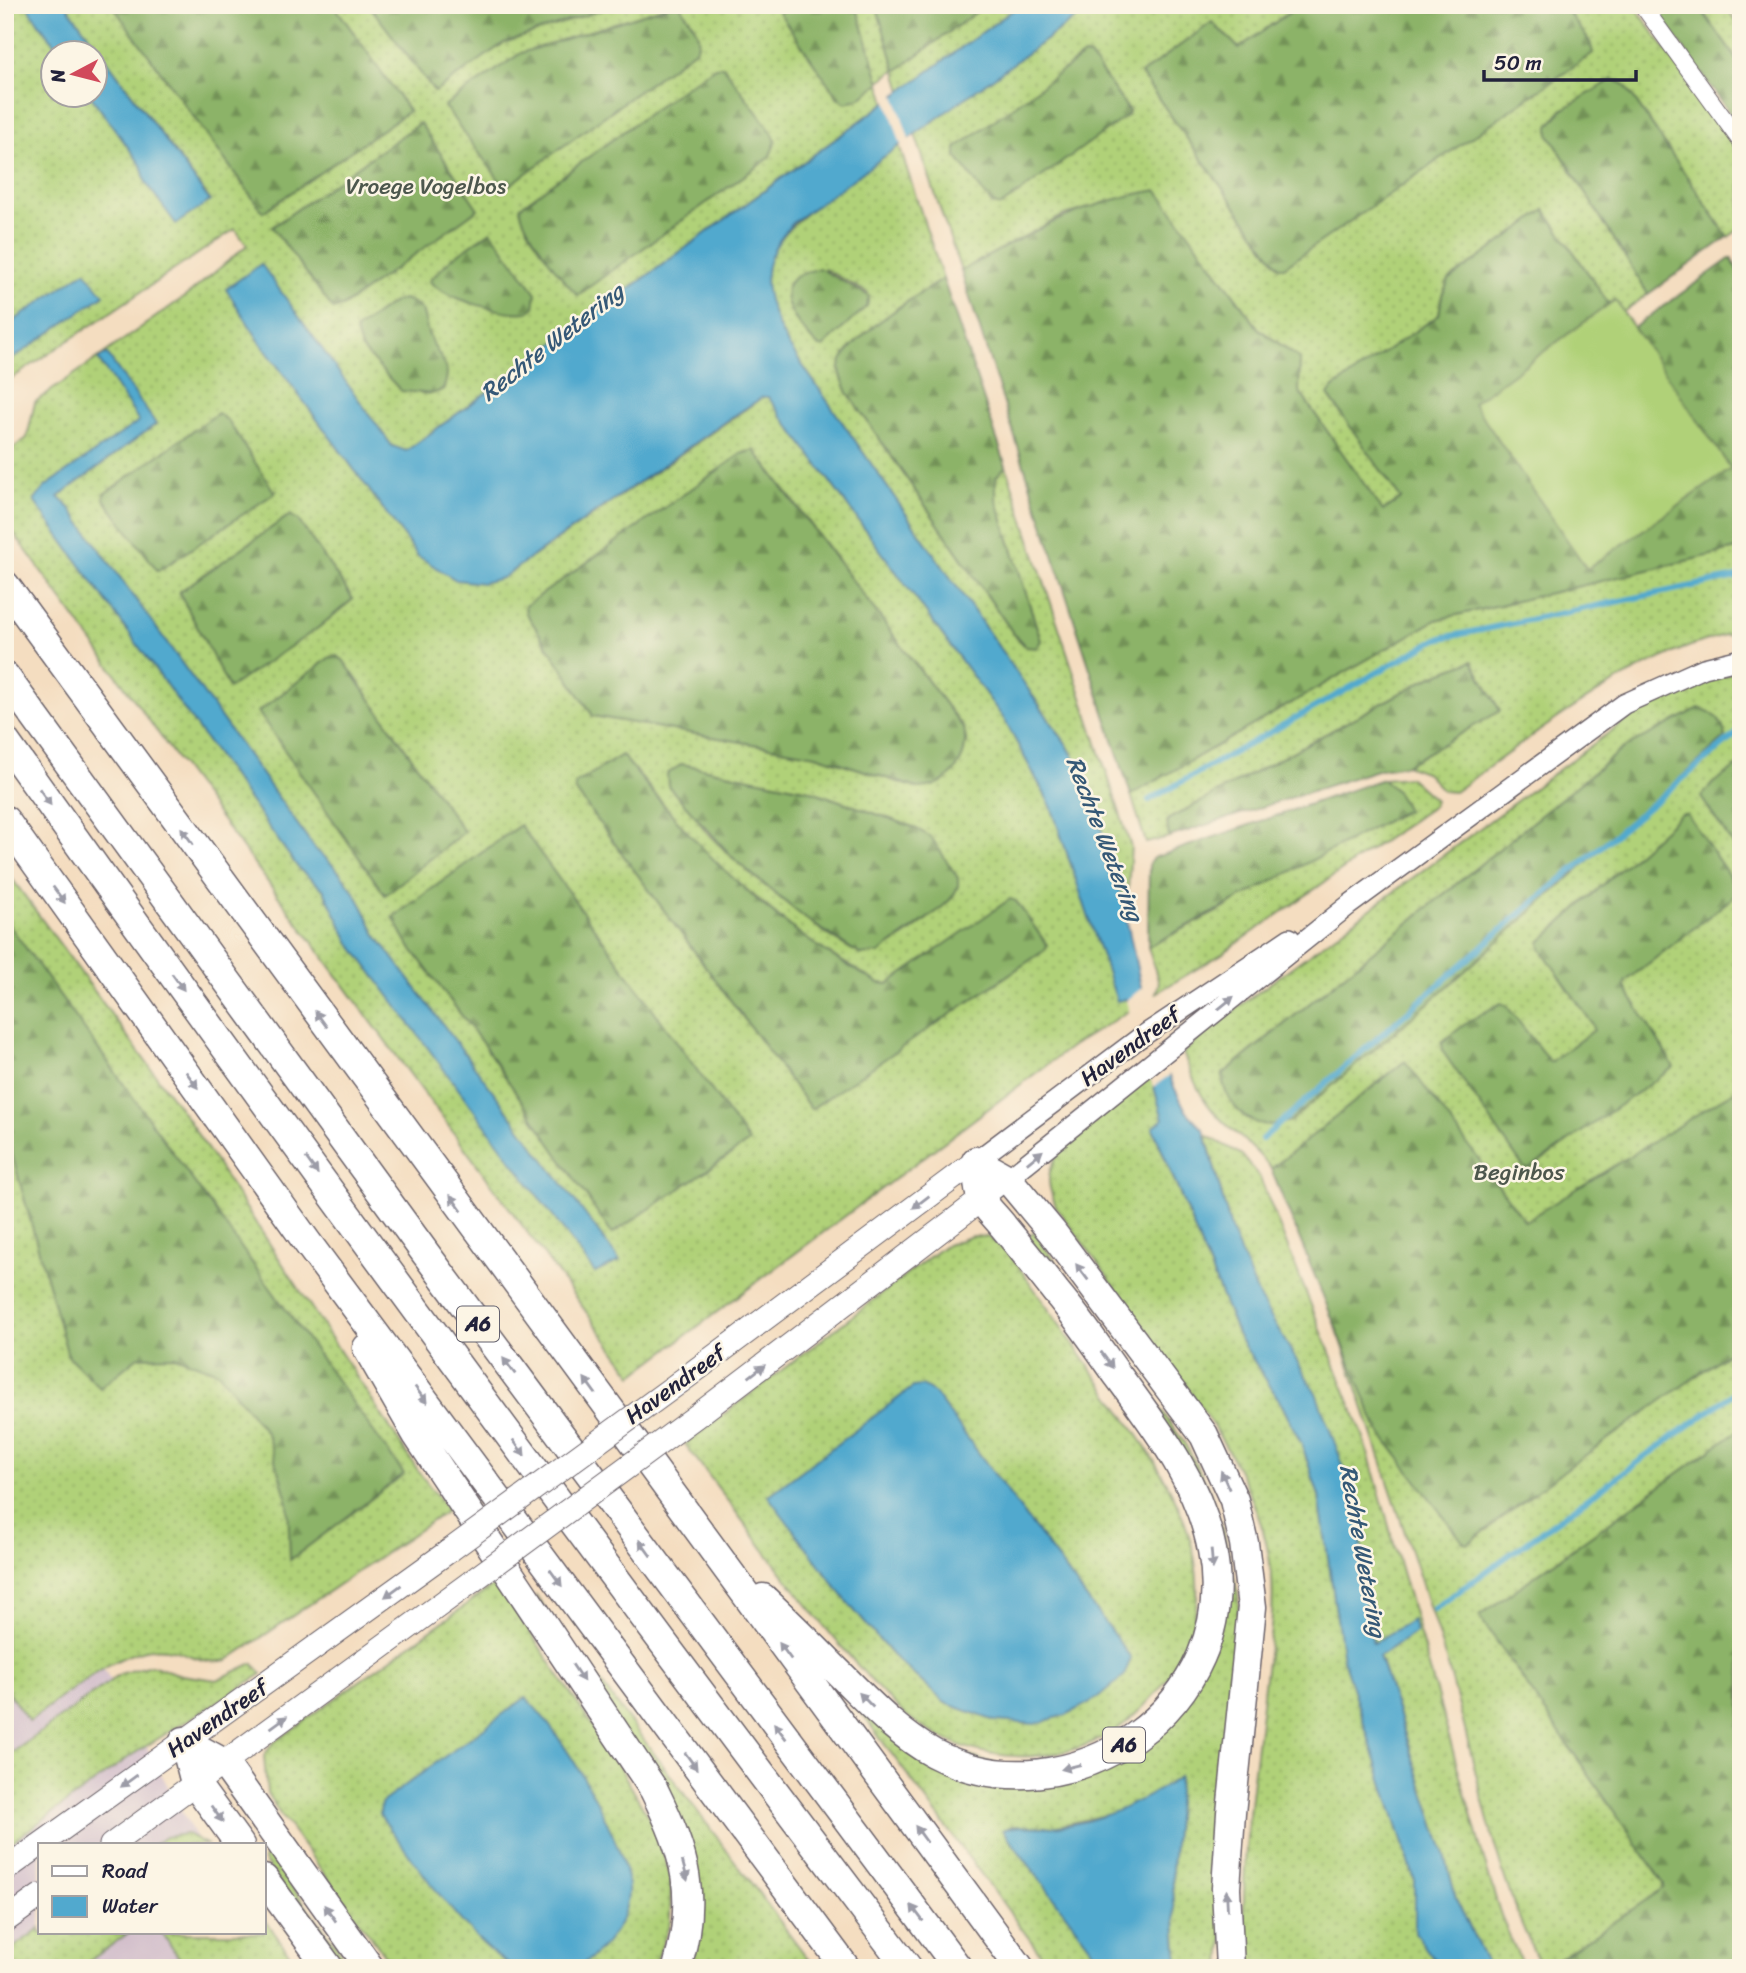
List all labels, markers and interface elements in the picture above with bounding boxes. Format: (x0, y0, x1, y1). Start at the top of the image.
north arrow (38, 38, 108, 108)
scale bar (1484, 38, 1636, 82)
text: 50 m (1494, 44, 1542, 82)
text: N (40, 67, 75, 86)
park label: Vroege Vogelbos (346, 166, 507, 207)
water label: Rechte Wetering (470, 271, 635, 412)
water label: Rechte Wetering (1054, 750, 1156, 930)
one-way arrow (38, 788, 52, 806)
one-way arrow (180, 827, 194, 845)
one-way arrow (52, 886, 66, 904)
one-way arrow (170, 973, 184, 991)
street label: Havendreef (1071, 994, 1192, 1097)
one-way arrow (1217, 996, 1234, 1011)
one-way arrow (314, 1010, 328, 1029)
one-way arrow (185, 1071, 199, 1089)
one-way arrow (1026, 1149, 1044, 1164)
park label: Beginbos (1474, 1152, 1565, 1193)
one-way arrow (304, 1156, 319, 1174)
one-way arrow (449, 1194, 463, 1212)
one-way arrow (913, 1194, 931, 1209)
one-way arrow (1076, 1263, 1090, 1281)
road number: A6 (457, 1306, 499, 1342)
street label: Havendreef (616, 1332, 737, 1435)
one-way arrow (1100, 1351, 1114, 1370)
one-way arrow (502, 1357, 516, 1375)
one-way arrow (748, 1365, 766, 1379)
one-way arrow (584, 1377, 598, 1395)
one-way arrow (413, 1386, 427, 1404)
one-way arrow (511, 1439, 525, 1457)
water label: Rechte Wetering (1327, 1462, 1399, 1642)
one-way arrow (1219, 1470, 1231, 1490)
one-way arrow (638, 1539, 652, 1558)
one-way arrow (1207, 1548, 1218, 1570)
one-way arrow (549, 1569, 563, 1587)
one-way arrow (384, 1584, 402, 1598)
one-way arrow (779, 1642, 793, 1660)
one-way arrow (571, 1664, 585, 1682)
street label: Havendreef (158, 1666, 280, 1769)
one-way arrow (859, 1692, 875, 1709)
one-way arrow (270, 1716, 288, 1730)
one-way arrow (773, 1723, 788, 1741)
road number: A6 (1103, 1728, 1145, 1762)
one-way arrow (684, 1752, 698, 1770)
one-way arrow (1060, 1762, 1082, 1773)
one-way arrow (120, 1773, 138, 1787)
one-way arrow (210, 1805, 224, 1823)
one-way arrow (914, 1825, 928, 1843)
legend (38, 1843, 266, 1934)
text: Road (102, 1852, 149, 1890)
one-way arrow (680, 1860, 691, 1882)
text: Water (102, 1887, 159, 1925)
one-way arrow (1221, 1888, 1232, 1910)
one-way arrow (323, 1904, 337, 1922)
one-way arrow (910, 1904, 924, 1922)

